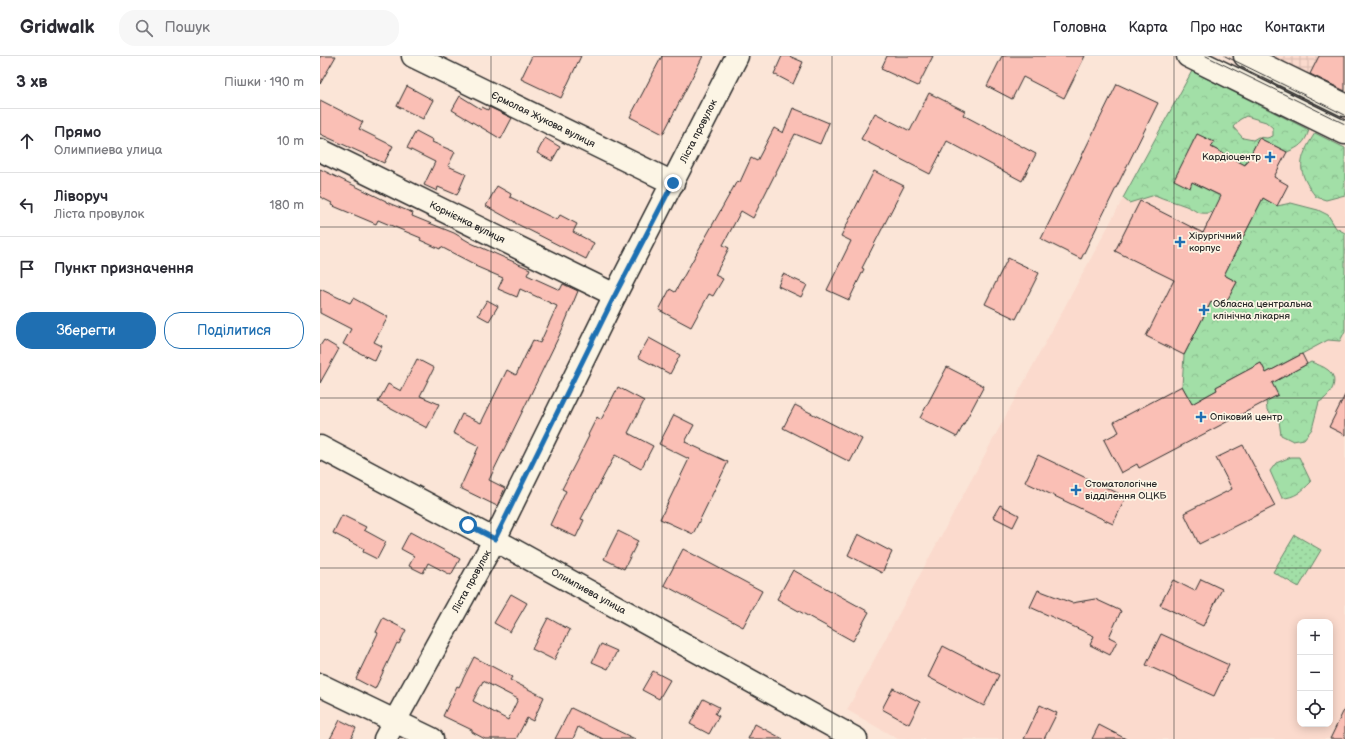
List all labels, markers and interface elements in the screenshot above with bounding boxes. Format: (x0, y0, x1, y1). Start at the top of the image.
search box (119, 10, 399, 46)
text: Gridwalk (20, 16, 95, 39)
icon: search (133, 17, 155, 39)
text: Пошук (165, 18, 210, 37)
text: Головна (1053, 19, 1106, 36)
text: Карта (1128, 19, 1168, 36)
text: Про нас (1190, 19, 1242, 36)
text: Контакти (1264, 19, 1325, 36)
text: 3 хв (16, 72, 48, 92)
text: Пішки · 190 m (224, 74, 304, 90)
street label: Єрмолая Жукова вулиця (489, 89, 598, 150)
street label: Ліста провулок (677, 97, 720, 166)
text: Прямо (54, 123, 101, 142)
icon: ahead (16, 130, 38, 152)
text: 10 m (277, 133, 304, 149)
text: Олимпиева улица (54, 142, 163, 158)
place label: Кардіоцентр (1202, 151, 1261, 163)
marker: Кардіоцентр (1264, 151, 1276, 163)
route end (664, 174, 682, 192)
text: Ліворуч (54, 187, 108, 206)
icon: left (16, 194, 38, 216)
text: 180 m (269, 197, 304, 213)
street label: Корнієнка вулиця (427, 199, 507, 246)
text: Ліста провулок (54, 206, 144, 222)
place label: Хірургічний корпус (1189, 230, 1242, 254)
marker: Хірургічний корпус (1174, 236, 1186, 248)
icon: arrive (16, 258, 38, 280)
text: Пункт призначення (54, 259, 194, 278)
place label: Обласна центральна клінічна лікарня (1213, 298, 1312, 322)
marker: Обласна центральна клінічна лікарня (1198, 304, 1210, 316)
button: Зберегти (16, 312, 156, 349)
button: Поділитися (164, 312, 304, 349)
marker: Опіковий центр (1195, 411, 1207, 423)
place label: Опіковий центр (1210, 411, 1283, 423)
place label: Стоматологічне відділення ОЦКБ (1085, 478, 1166, 502)
marker: Стоматологічне відділення ОЦКБ (1070, 484, 1082, 496)
route start (459, 516, 477, 534)
street label: Ліста провулок (449, 547, 494, 616)
street label: Олимпиева улица (549, 566, 628, 617)
map controls (1297, 619, 1333, 727)
button: + (1297, 619, 1333, 655)
button: − (1297, 655, 1333, 691)
button: locate (1297, 691, 1333, 727)

